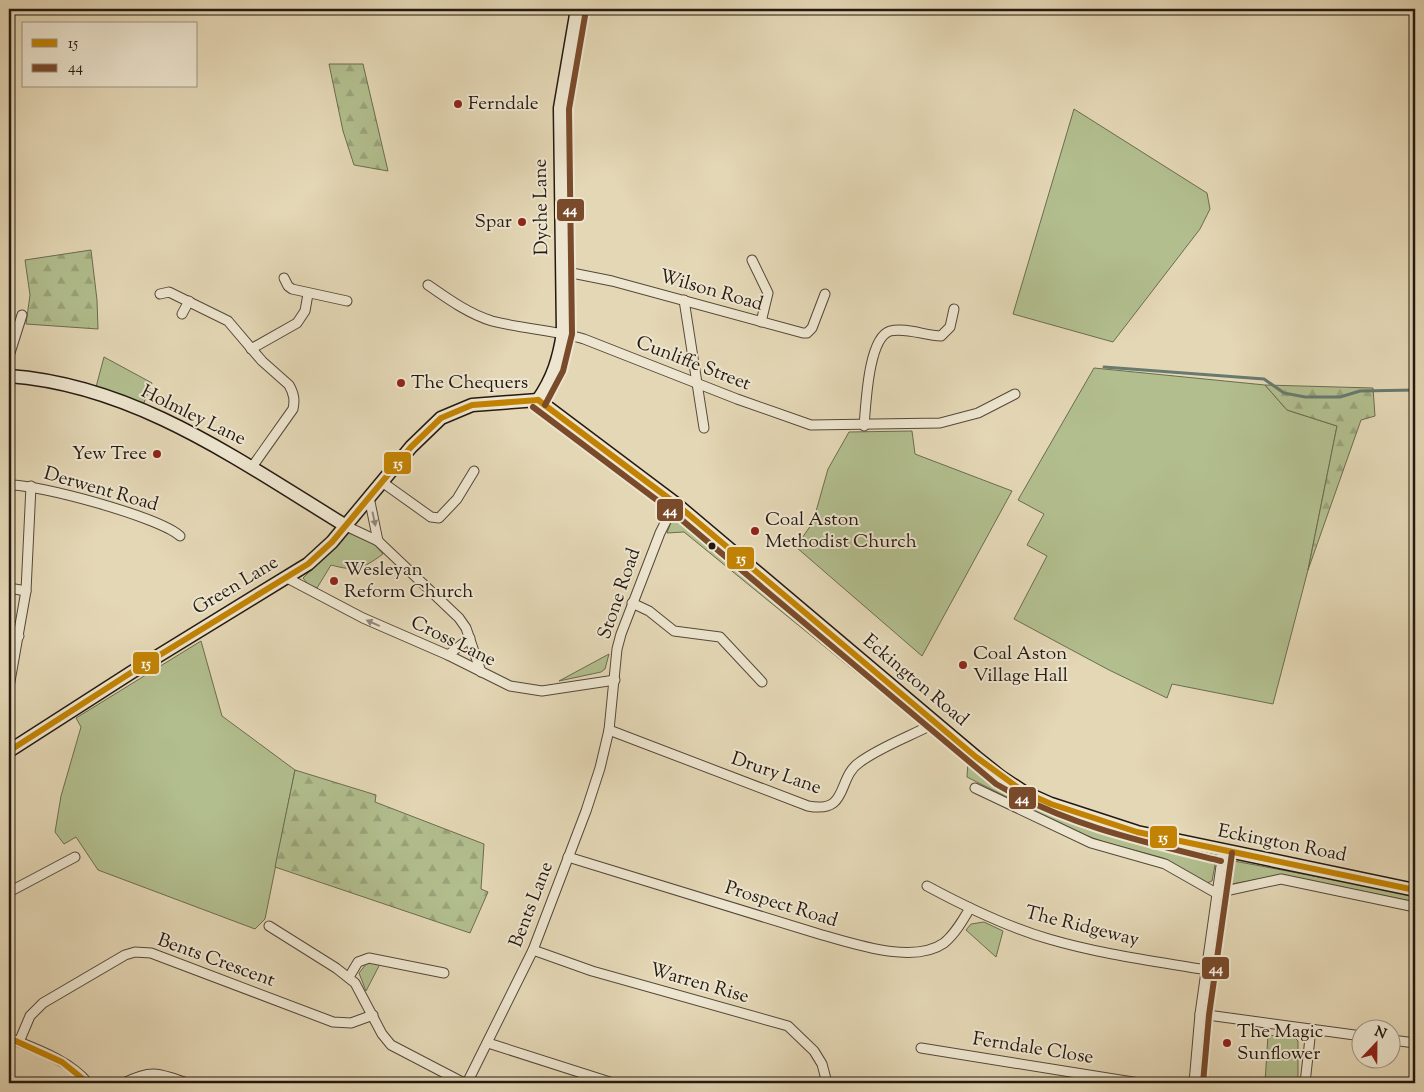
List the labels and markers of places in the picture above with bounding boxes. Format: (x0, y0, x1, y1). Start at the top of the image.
place label: Ferndale (468, 91, 539, 118)
marker: Ferndale (452, 98, 464, 110)
place label: Spar (475, 209, 512, 236)
marker: Spar (516, 216, 528, 228)
place label: The Chequers (411, 370, 528, 397)
marker: The Chequers (395, 377, 407, 389)
place label: Yew Tree (72, 441, 147, 468)
marker: Yew Tree (151, 448, 163, 460)
place label: Coal Aston Methodist Church (765, 507, 917, 556)
marker: Coal Aston Methodist Church (749, 525, 761, 537)
unlabelled marker (707, 541, 717, 551)
place label: Wesleyan Reform Church (344, 557, 473, 606)
marker: Wesleyan Reform Church (328, 575, 340, 587)
place label: Coal Aston Village Hall (973, 641, 1068, 690)
marker: Coal Aston Village Hall (957, 659, 969, 671)
place label: The Magic Sunflower (1237, 1019, 1324, 1068)
marker: The Magic Sunflower (1221, 1037, 1233, 1049)

